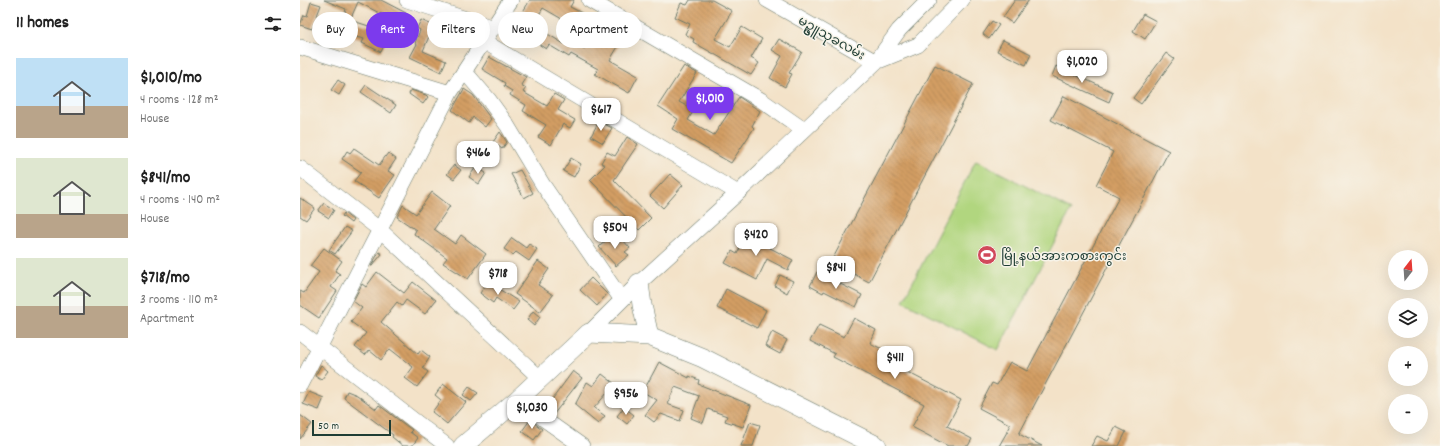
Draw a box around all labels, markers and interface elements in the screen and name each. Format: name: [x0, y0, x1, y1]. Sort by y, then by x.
street label: မဥ္ဇူသုခလမ်း: [794, 11, 868, 66]
text: 11 homes: [16, 12, 69, 36]
chip: Buy: [312, 12, 358, 48]
chip: Rent: [366, 12, 419, 48]
chip: Filters: [427, 12, 490, 48]
chip: New: [498, 12, 548, 48]
chip: Apartment: [556, 12, 642, 48]
icon: filters: [262, 13, 284, 35]
pin: $1,020: [1049, 50, 1115, 84]
text: $1,020: [1066, 53, 1098, 72]
text: $1,010/mo: [140, 67, 202, 91]
icon: home: [48, 74, 96, 122]
pin: $1,010: [677, 87, 743, 121]
text: $1,010: [696, 90, 724, 109]
text: 4 rooms · 128 m²: [140, 91, 218, 110]
pin: $617: [577, 98, 625, 132]
text: $617: [591, 101, 611, 120]
text: House: [140, 110, 169, 129]
pin: $466: [454, 141, 502, 175]
text: $466: [466, 144, 490, 163]
text: $841/mo: [140, 167, 190, 191]
icon: home: [48, 174, 96, 222]
text: 4 rooms · 140 m²: [140, 191, 220, 210]
text: House: [140, 210, 169, 229]
pin: $504: [591, 216, 639, 250]
text: $504: [602, 219, 628, 238]
pin: $420: [732, 223, 780, 257]
text: $420: [744, 226, 768, 245]
sports icon: မြို့နယ်အားကစားကွင်း: [976, 244, 998, 266]
place label: မြို့နယ်အားကစားကွင်း: [1001, 247, 1127, 267]
north arrow: [1388, 250, 1428, 290]
map controls: [1388, 250, 1428, 434]
pin: $841: [812, 256, 860, 290]
text: $841: [826, 259, 846, 278]
pin: $718: [474, 262, 522, 296]
text: $718: [488, 265, 508, 284]
text: $718/mo: [140, 267, 190, 291]
icon: home: [48, 274, 96, 322]
text: 3 rooms · 110 m²: [140, 291, 218, 310]
button: layers: [1388, 298, 1428, 338]
text: Apartment: [140, 310, 194, 329]
pin: $411: [871, 346, 919, 380]
button: +: [1388, 346, 1428, 386]
text: $411: [886, 349, 904, 368]
pin: $956: [602, 382, 650, 416]
text: $956: [614, 385, 638, 404]
button: −: [1388, 394, 1428, 434]
pin: $1,030: [499, 396, 565, 430]
text: $1,030: [516, 399, 548, 418]
scale bar: [312, 418, 391, 437]
text: 50 m: [318, 419, 339, 435]

